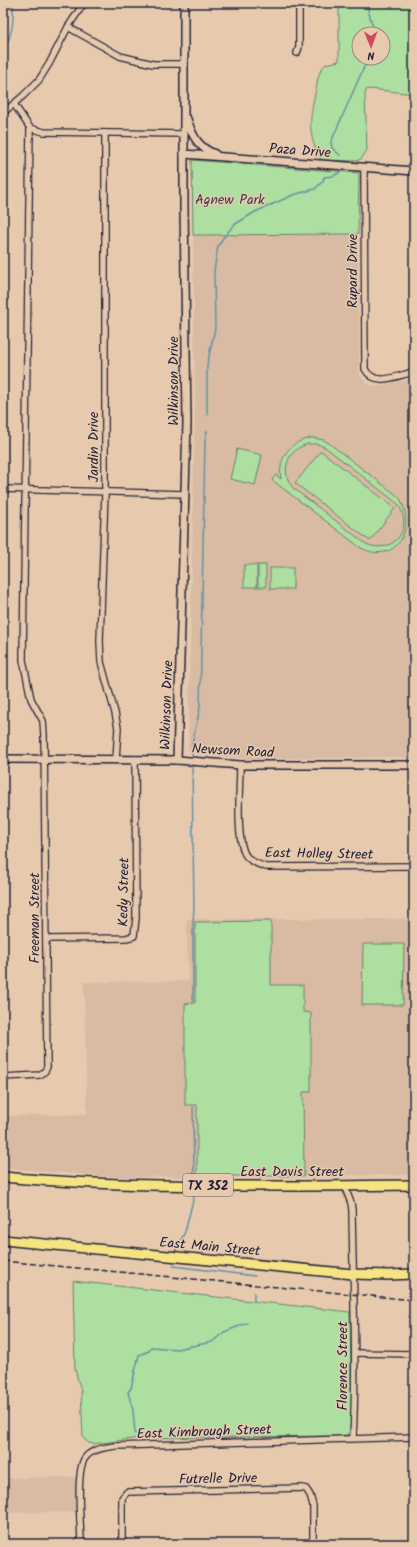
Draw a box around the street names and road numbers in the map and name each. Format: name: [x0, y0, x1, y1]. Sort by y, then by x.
street label: Paza Drive: [268, 138, 332, 164]
street label: Rupard Drive: [342, 233, 364, 308]
street label: Wilkinson Drive: [163, 335, 185, 426]
street label: Jardin Drive: [83, 411, 105, 482]
street label: Wilkinson Drive: [154, 659, 180, 750]
street label: Newsom Road: [191, 738, 276, 764]
street label: East Holley Street: [265, 842, 374, 866]
street label: Kedy Street: [112, 857, 136, 927]
street label: Freeman Street: [24, 872, 46, 963]
street label: East Davis Street: [240, 1161, 344, 1183]
road number: TX 352: [183, 1174, 233, 1196]
street label: East Main Street: [159, 1232, 262, 1262]
street label: Florence Street: [332, 1321, 354, 1411]
street label: East Kimbrough Street: [136, 1419, 272, 1445]
street label: Futrelle Drive: [179, 1467, 258, 1491]

